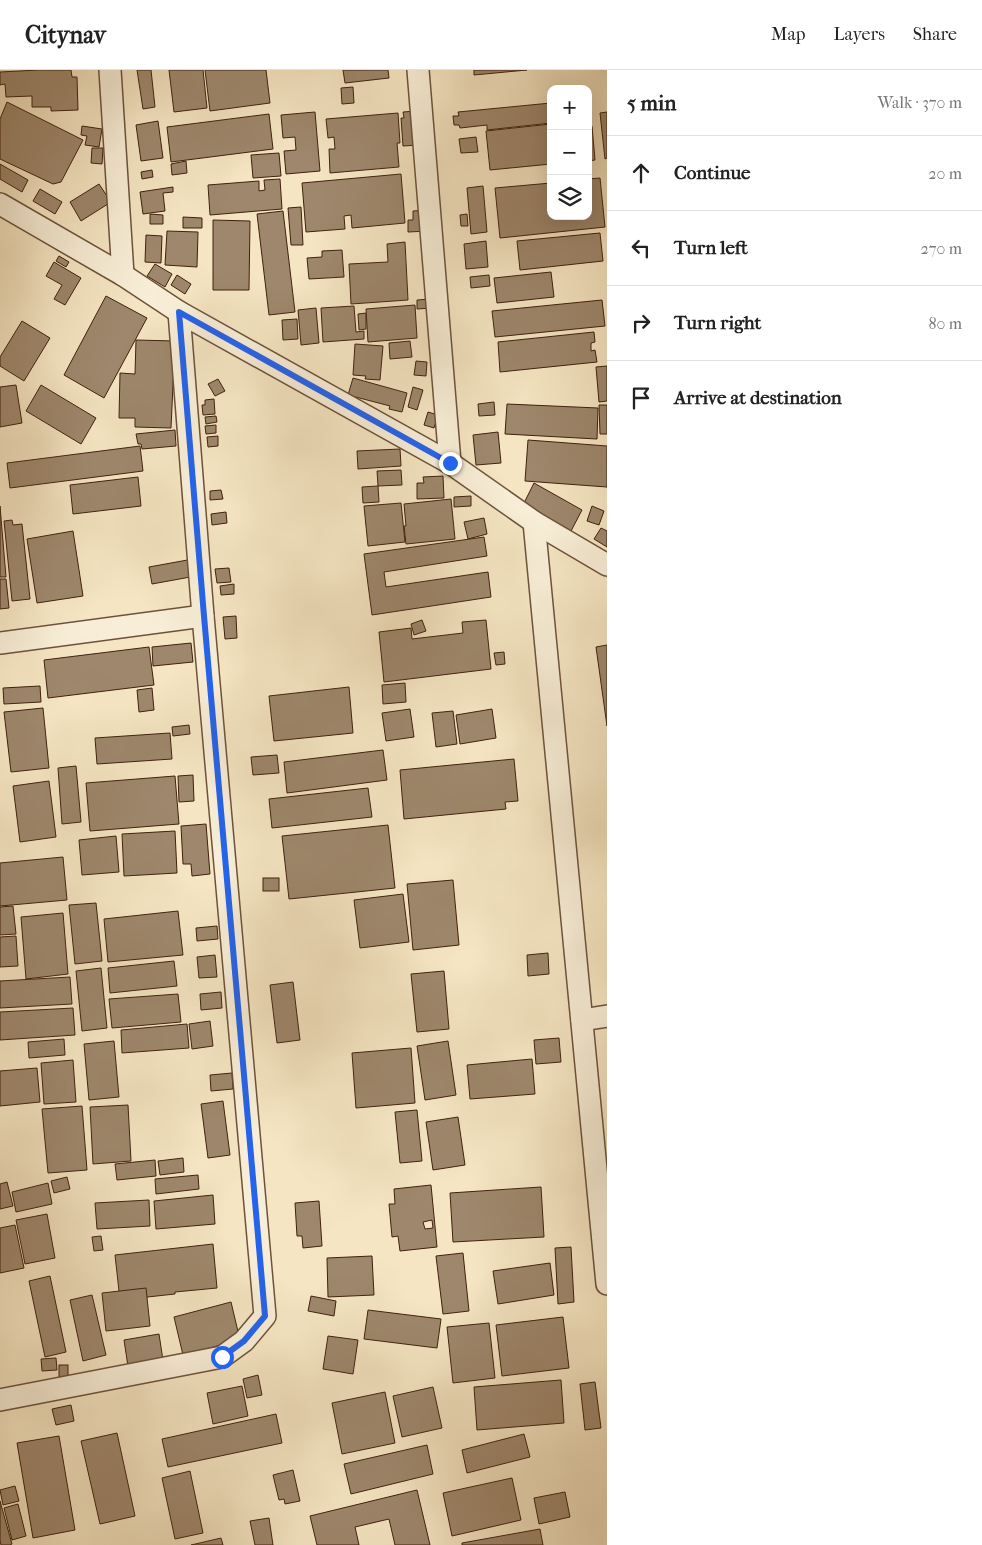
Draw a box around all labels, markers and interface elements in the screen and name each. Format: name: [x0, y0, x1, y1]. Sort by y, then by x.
text: Citynav: [25, 21, 106, 49]
text: Map: [771, 24, 805, 45]
text: Layers: [833, 24, 885, 45]
text: Share: [913, 24, 957, 45]
map controls: [547, 85, 592, 220]
button: +: [547, 85, 592, 130]
text: 5 min: [627, 91, 676, 115]
text: Walk · 370 m: [877, 93, 962, 112]
button: −: [547, 130, 592, 175]
icon: ahead: [627, 159, 655, 187]
text: Continue: [674, 162, 750, 184]
text: 20 m: [928, 164, 962, 183]
button: layers: [547, 175, 592, 220]
icon: left: [627, 234, 655, 262]
text: Turn left: [674, 237, 748, 259]
text: 270 m: [921, 239, 962, 258]
icon: right: [627, 309, 655, 337]
text: Turn right: [674, 312, 761, 334]
text: 80 m: [928, 314, 962, 333]
icon: arrive: [627, 384, 655, 412]
text: Arrive at destination: [674, 387, 842, 409]
route end: [439, 452, 462, 475]
route start: [211, 1346, 234, 1369]

